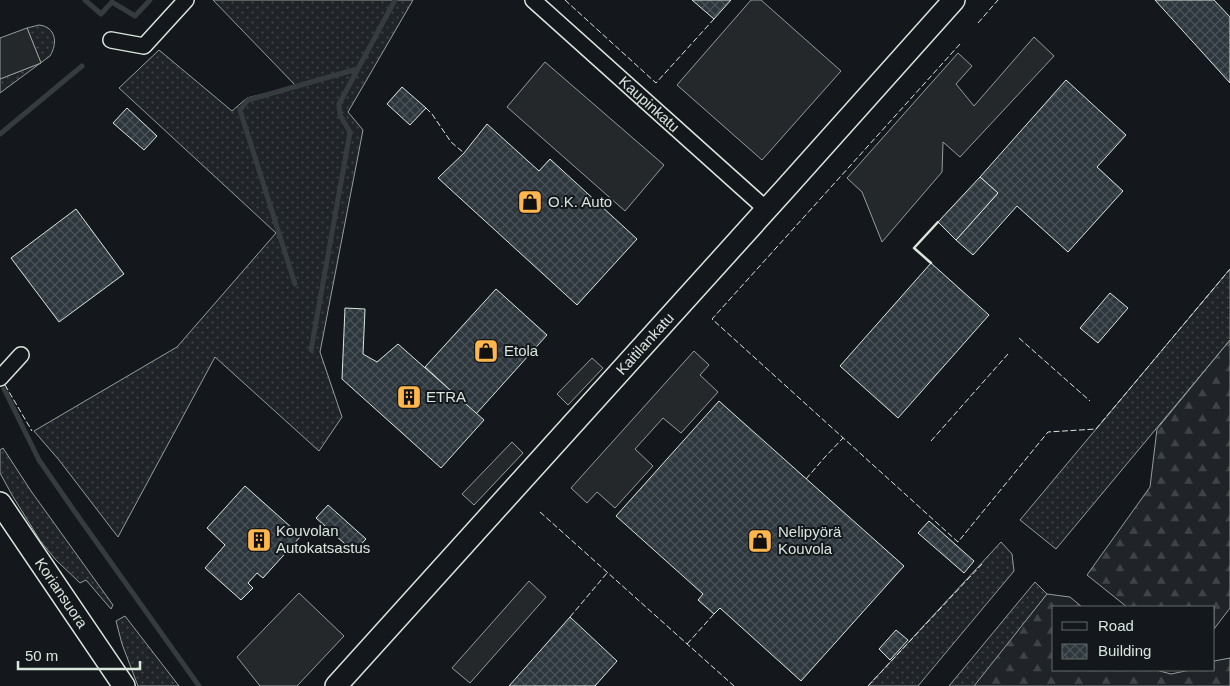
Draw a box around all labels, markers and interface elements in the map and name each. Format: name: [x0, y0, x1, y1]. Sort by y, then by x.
street label: Kaupinkatu: [616, 72, 683, 135]
shop icon: O.K. Auto: [517, 189, 543, 215]
place label: O.K. Auto: [548, 193, 612, 210]
street label: Kaitilankatu: [612, 309, 677, 378]
shop icon: Etola: [473, 338, 499, 364]
place label: Etola: [504, 342, 539, 359]
building icon: ETRA: [396, 384, 422, 410]
place label: ETRA: [426, 388, 466, 405]
place label: Kouvolan Autokatsastus: [276, 522, 370, 556]
place label: Nelipyörä Kouvola: [778, 523, 842, 557]
building icon: Kouvolan Autokatsastus: [246, 527, 272, 553]
shop icon: Nelipyörä Kouvola: [747, 528, 773, 554]
street label: Koriansuora: [32, 555, 92, 632]
legend: [1052, 606, 1215, 671]
text: Road: [1098, 617, 1134, 634]
scale bar: [18, 638, 140, 670]
text: Building: [1098, 642, 1151, 659]
text: 50 m: [25, 647, 58, 664]

